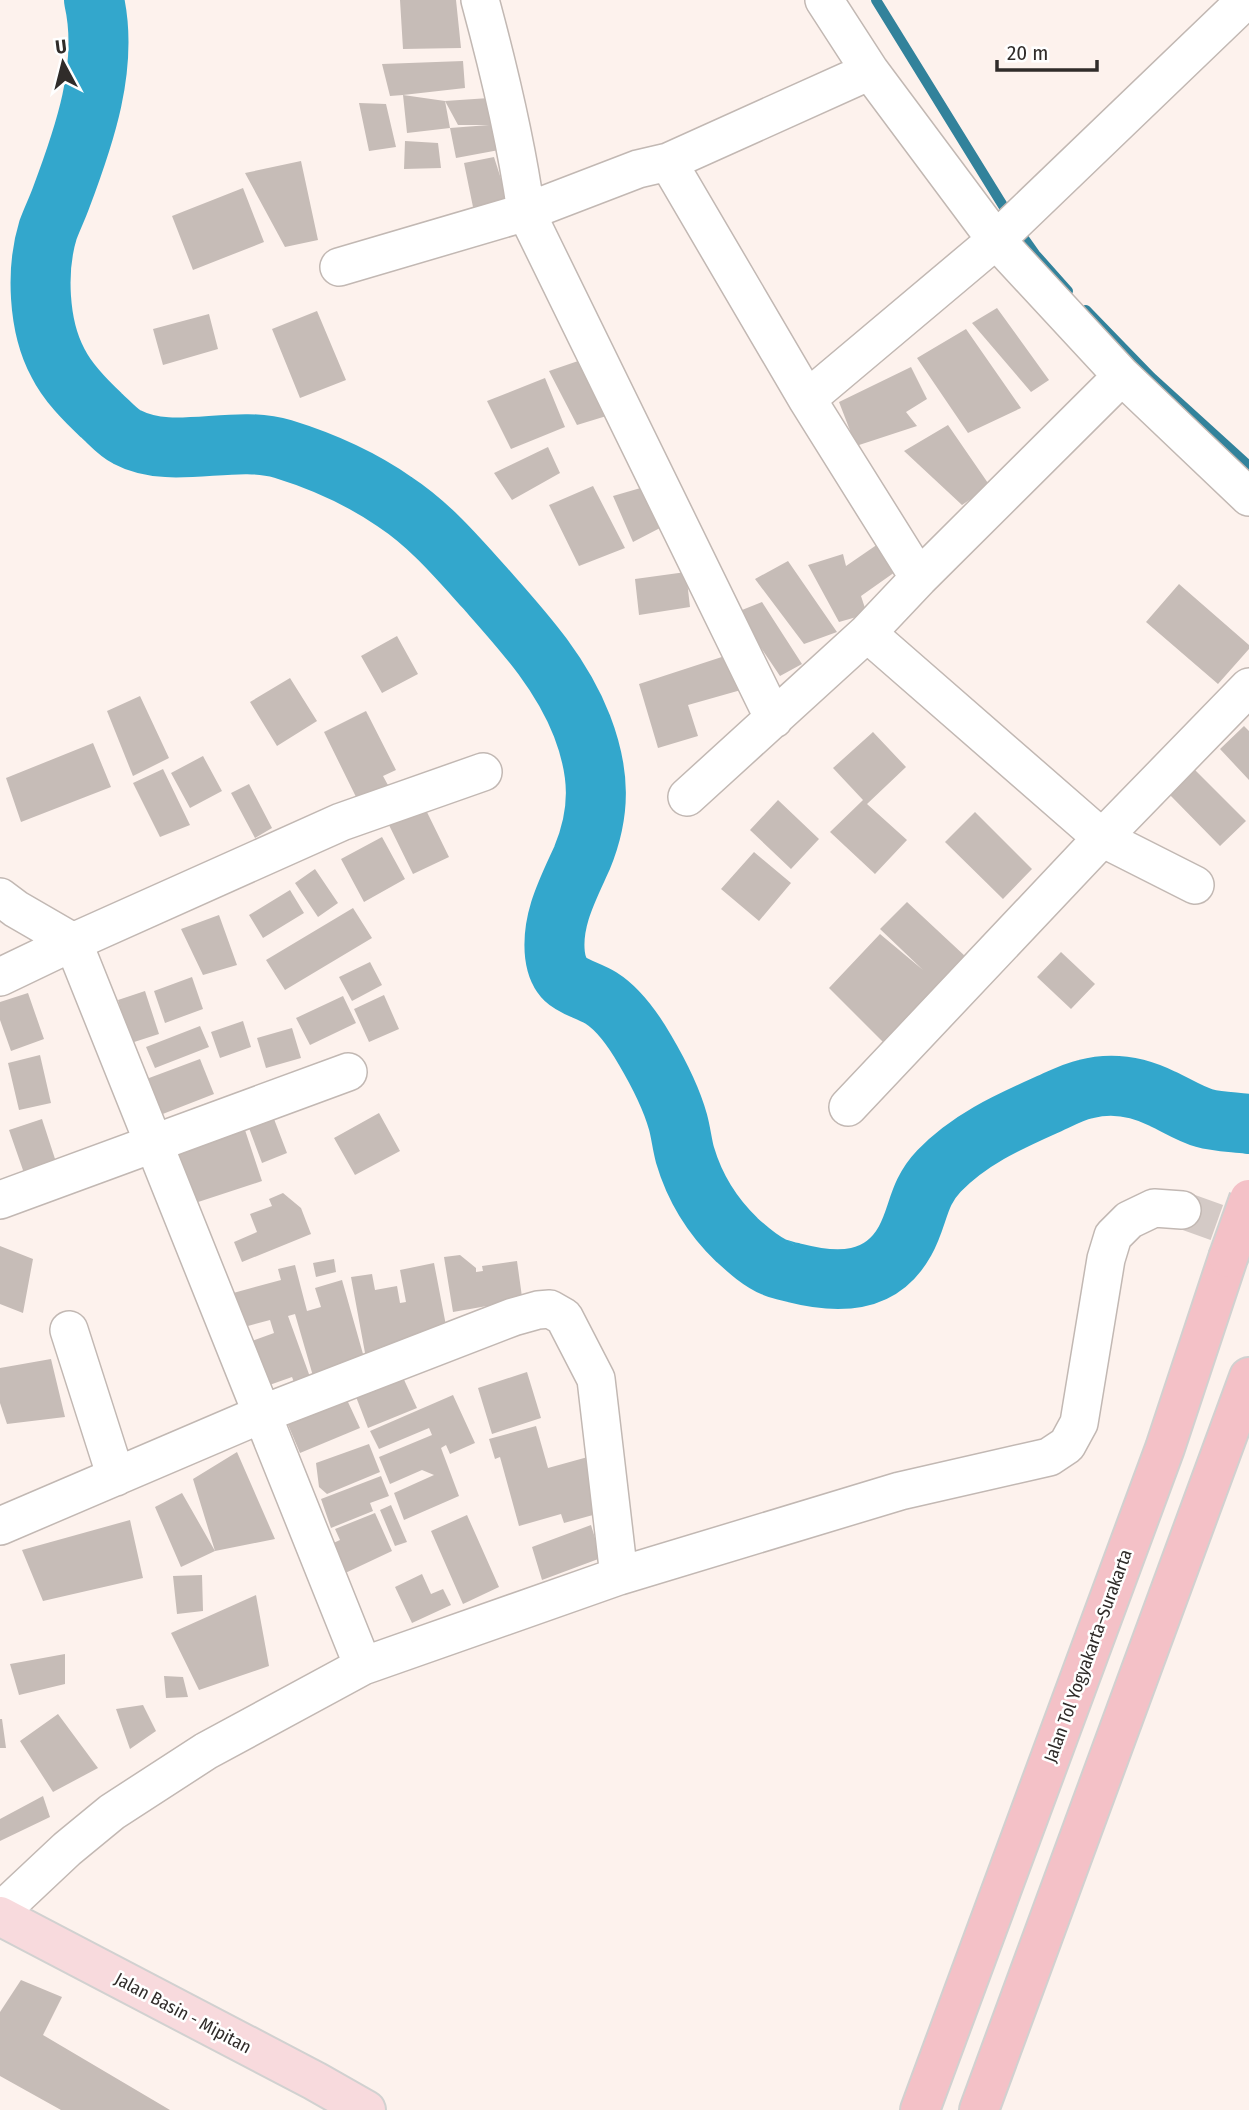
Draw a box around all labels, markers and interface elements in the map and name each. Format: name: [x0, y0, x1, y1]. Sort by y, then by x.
north arrow: [28, 28, 98, 98]
scale bar: [997, 28, 1097, 72]
text: U: [54, 35, 68, 59]
text: 20 m: [1007, 40, 1048, 66]
street label: Jalan Tol Yogyakarta–Surakarta: [1039, 1546, 1137, 1766]
street label: Jalan Basin - Mipitan: [111, 1968, 255, 2058]

